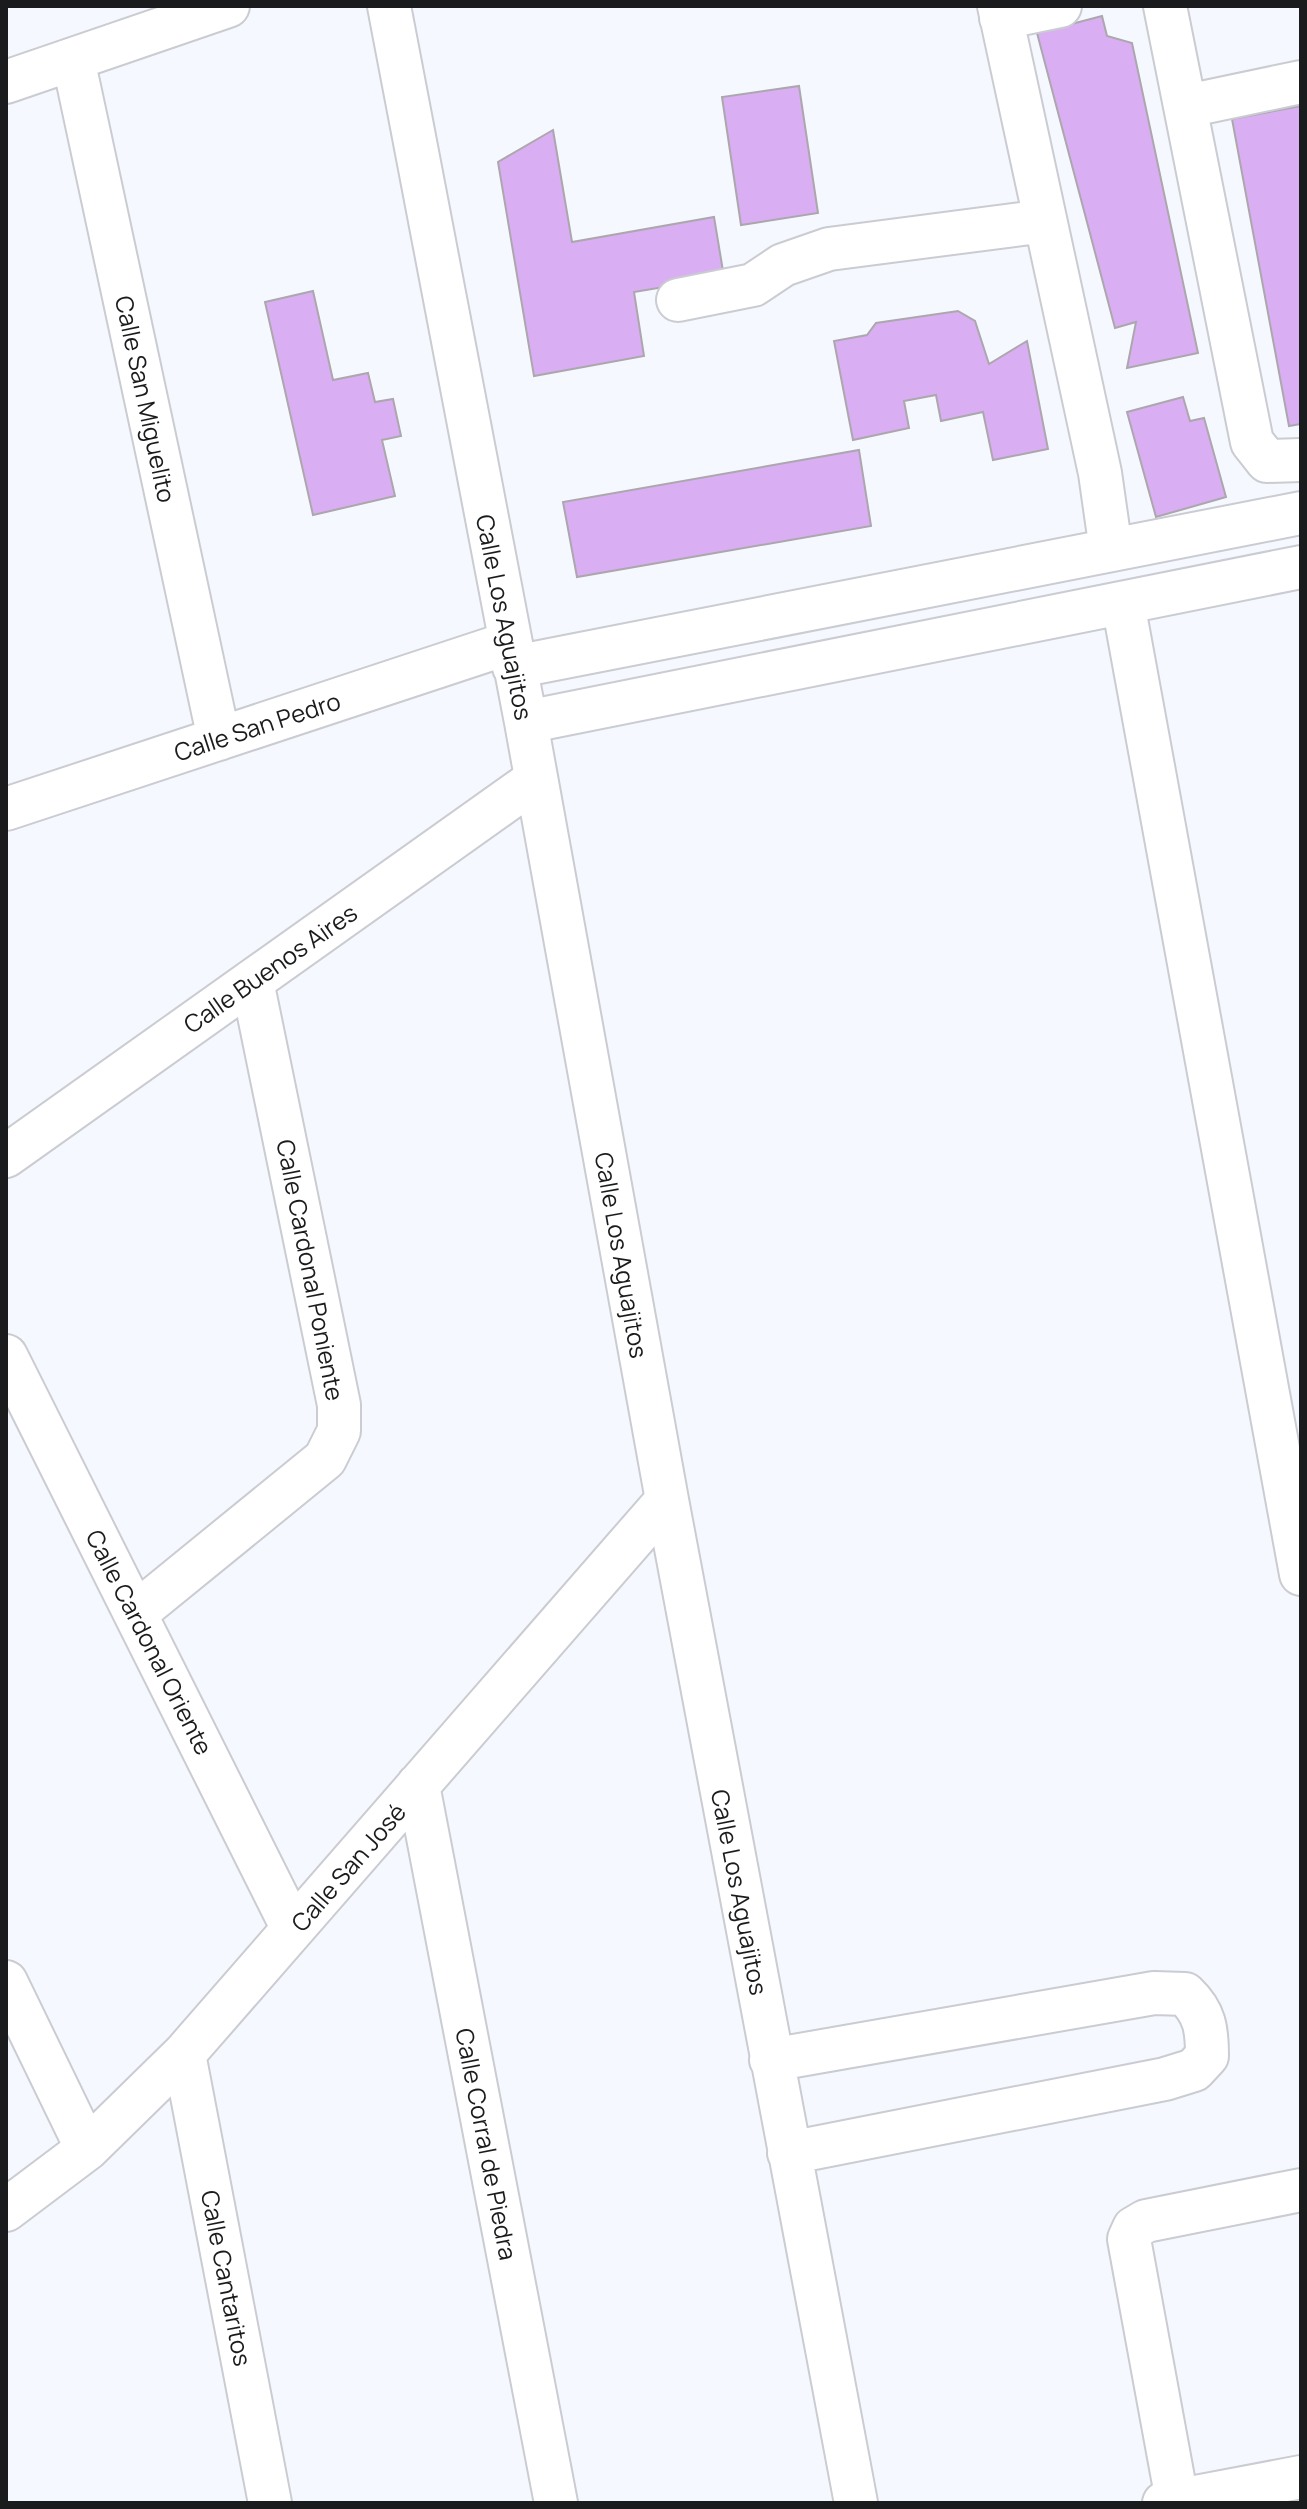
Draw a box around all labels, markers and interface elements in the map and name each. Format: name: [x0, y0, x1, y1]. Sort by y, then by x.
street label: Calle San Miguelito: [108, 293, 184, 505]
street label: Calle Los Aguajitos: [469, 511, 541, 723]
street label: Calle San Pedro: [170, 684, 344, 768]
street label: Calle Buenos Aires: [177, 896, 363, 1040]
street label: Calle Cardonal Poniente: [269, 1137, 353, 1403]
street label: Calle Los Aguajitos: [588, 1149, 656, 1361]
street label: Calle Cardonal Oriente: [79, 1524, 221, 1760]
street label: Calle Los Aguajitos: [704, 1786, 776, 1998]
street label: Calle San José: [283, 1796, 413, 1938]
street label: Calle Corral de Piedra: [448, 2025, 526, 2263]
street label: Calle Cantaritos: [194, 2187, 260, 2369]

